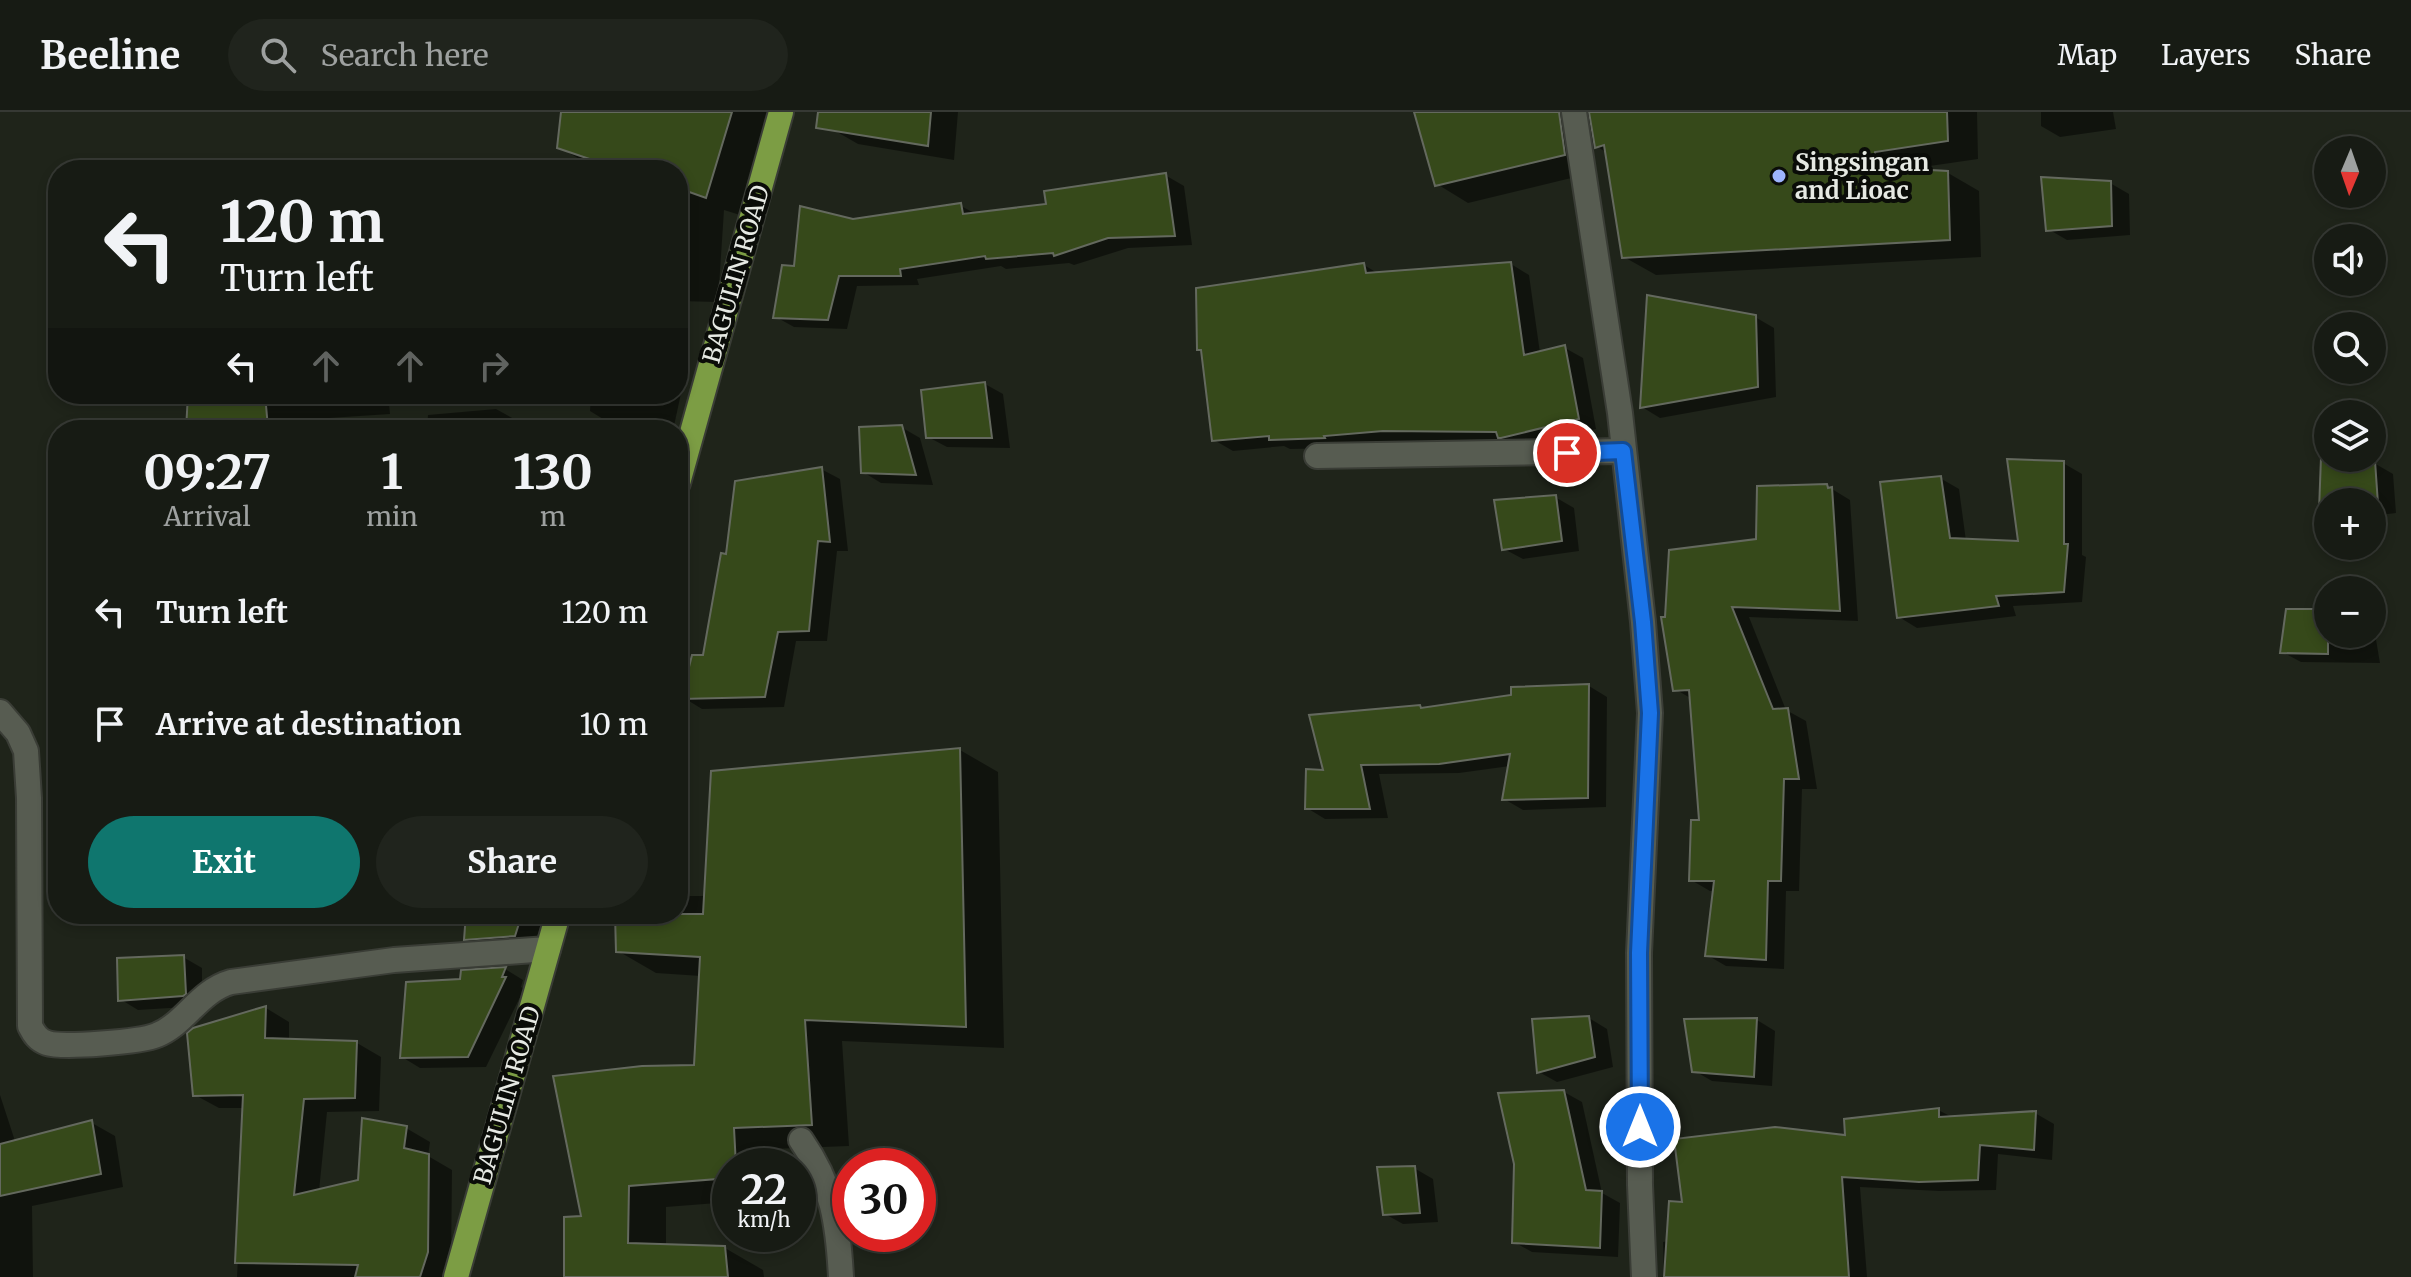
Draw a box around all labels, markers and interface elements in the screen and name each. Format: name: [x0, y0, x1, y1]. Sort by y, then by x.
search box: [228, 19, 788, 91]
text: Beeline: [40, 32, 180, 79]
icon: search: [256, 33, 300, 77]
text: Search here: [320, 36, 489, 74]
text: Map: [2057, 37, 2117, 73]
text: Layers: [2161, 37, 2250, 73]
text: Share: [2294, 37, 2371, 73]
north arrow: [2314, 136, 2386, 208]
map controls: [2314, 136, 2386, 648]
place label: Singsingan and Lioac: [1795, 147, 1929, 206]
marker: Singsingan and Lioac: [1770, 167, 1788, 185]
street label: BAGULIN ROAD: [696, 181, 776, 367]
text: 120 m: [220, 187, 384, 257]
icon: left: [88, 192, 192, 296]
button: sound: [2314, 224, 2386, 296]
text: Turn left: [220, 256, 374, 301]
button: search: [2314, 312, 2386, 384]
icon: left: [220, 344, 264, 388]
icon: ahead: [304, 344, 348, 388]
icon: ahead: [388, 344, 432, 388]
icon: right: [472, 344, 516, 388]
button: layers: [2314, 400, 2386, 472]
pin: [1533, 419, 1601, 487]
icon: arrive: [1545, 431, 1589, 475]
text: 09:27: [143, 442, 271, 502]
text: 1: [381, 442, 403, 502]
text: 130: [513, 442, 593, 502]
button: +: [2314, 488, 2386, 560]
text: Arrival: [164, 500, 251, 533]
text: min: [366, 500, 418, 533]
text: m: [540, 500, 566, 533]
button: −: [2314, 576, 2386, 648]
icon: left: [88, 590, 132, 634]
text: Turn left: [156, 593, 288, 631]
text: 120 m: [561, 593, 648, 631]
icon: arrive: [88, 702, 132, 746]
text: Arrive at destination: [156, 705, 462, 743]
text: 10 m: [580, 705, 648, 743]
button: Exit: [88, 816, 360, 908]
button: Share: [376, 816, 648, 908]
street label: BAGULIN ROAD: [467, 1002, 547, 1188]
position arrow: [1598, 1085, 1682, 1169]
speed limit sign: 30: [832, 1148, 936, 1252]
text: 22: [741, 1165, 787, 1215]
text: km/h: [738, 1207, 790, 1232]

